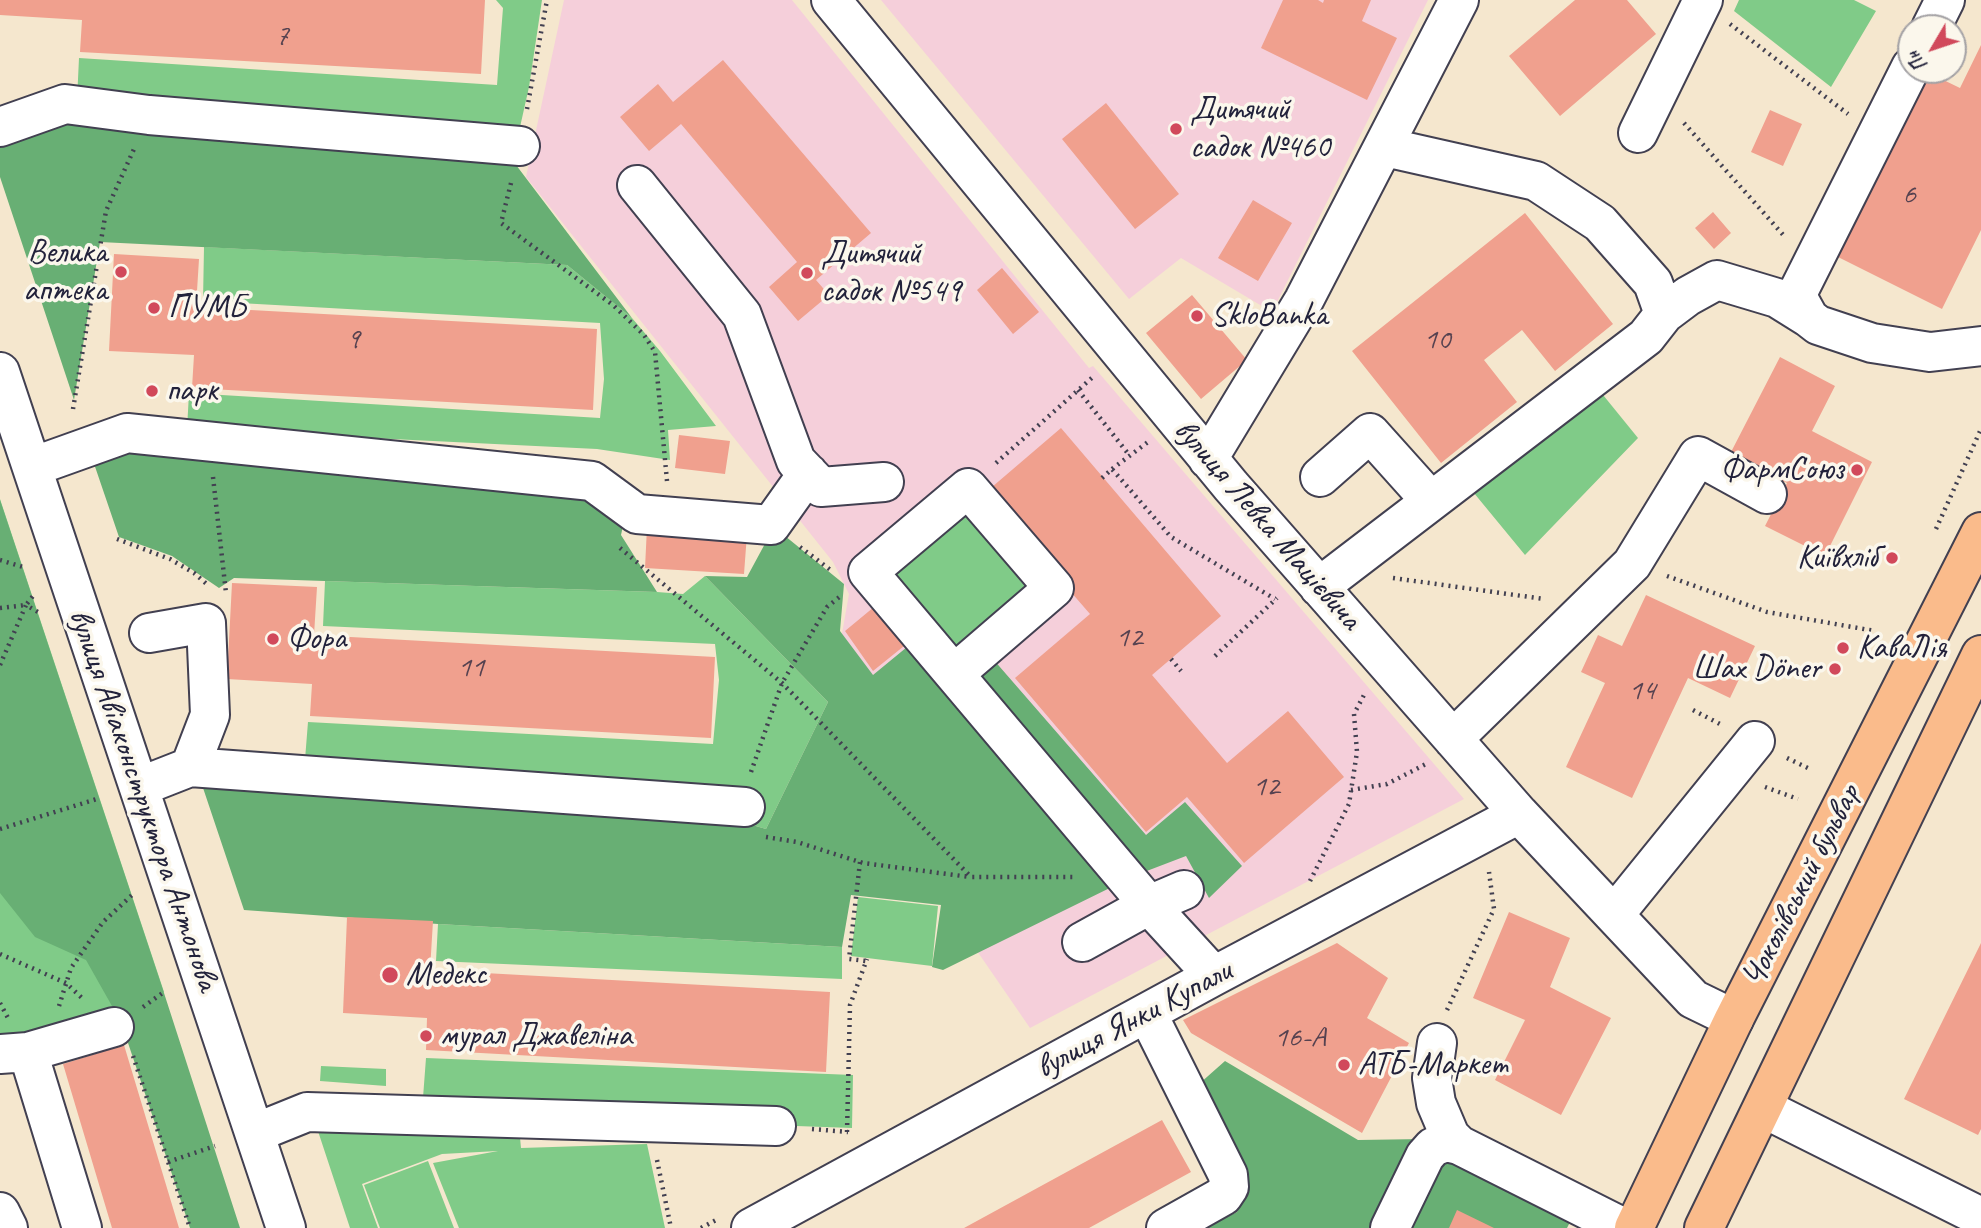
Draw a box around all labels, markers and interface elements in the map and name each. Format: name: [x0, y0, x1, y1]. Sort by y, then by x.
north arrow: [1897, 14, 1967, 84]
house number: 7: [275, 18, 289, 54]
text: Пн: [1902, 46, 1933, 76]
place label: Дитячий садок №460: [1190, 90, 1330, 168]
marker: Дитячий садок №460: [1168, 121, 1184, 137]
house number: 6: [1902, 177, 1916, 213]
place label: Велика аптека: [23, 233, 107, 311]
place label: Дитячий садок №549: [821, 234, 961, 312]
marker: Велика аптека: [113, 264, 129, 280]
marker: Дитячий садок №549: [799, 265, 815, 281]
place label: ПУМБ: [168, 288, 246, 328]
place label: SkloBanka: [1211, 296, 1327, 336]
marker: ПУМБ: [146, 300, 162, 316]
marker: SkloBanka: [1189, 308, 1205, 324]
house number: 9: [346, 322, 360, 358]
house number: 10: [1424, 322, 1450, 358]
place label: парк: [166, 371, 218, 411]
marker: парк: [144, 383, 160, 399]
street label: вулиця Левка Мацієвича: [1165, 411, 1369, 639]
place label: ФармСоюз: [1720, 450, 1843, 490]
marker: ФармСоюз: [1849, 462, 1865, 478]
place label: Київхліб: [1797, 538, 1878, 578]
marker: Київхліб: [1884, 550, 1900, 566]
street label: вулиця Авіаконструктора Антонова: [59, 604, 227, 996]
place label: Фора: [287, 619, 346, 659]
house number: 12: [1116, 620, 1142, 656]
place label: КаваЛія: [1857, 628, 1946, 668]
marker: Фора: [265, 631, 281, 647]
marker: КаваЛія: [1835, 640, 1851, 656]
place label: Шах Döner: [1692, 649, 1821, 689]
house number: 11: [458, 650, 484, 686]
marker: Шах Döner: [1827, 661, 1843, 677]
house number: 14: [1629, 673, 1655, 709]
house number: 12: [1253, 769, 1279, 805]
street label: Чоколівський бульвар: [1734, 779, 1870, 993]
street label: вулиця Янки Купали: [1029, 952, 1239, 1088]
place label: Медекс: [406, 955, 487, 995]
marker: Медекс: [380, 965, 400, 985]
place label: мурал Джавеліна: [440, 1016, 632, 1056]
house number: 16-А: [1274, 1020, 1326, 1056]
marker: мурал Джавеліна: [418, 1028, 434, 1044]
place label: АТБ-Маркет: [1358, 1045, 1508, 1085]
marker: АТБ-Маркет: [1336, 1057, 1352, 1073]

